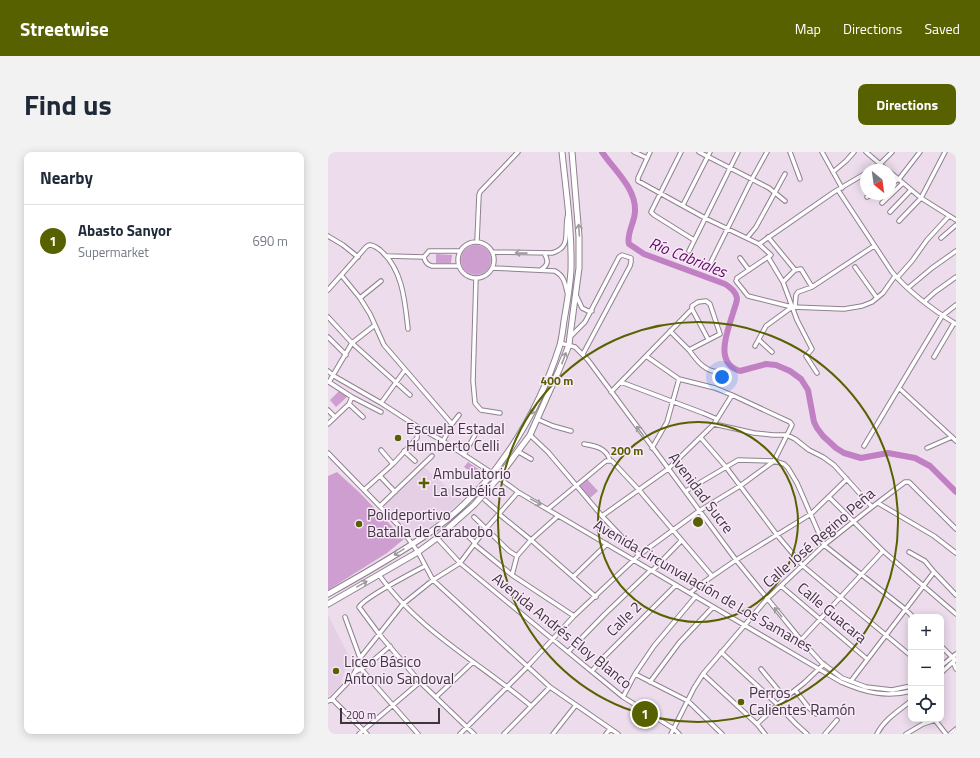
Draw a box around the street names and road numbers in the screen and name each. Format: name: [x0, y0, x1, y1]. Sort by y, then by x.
street label: Avenidad Sucre: [663, 447, 740, 538]
street label: Calle José Regino Peña: [757, 482, 880, 593]
street label: Avenida Circunvalación de Los Samanes: [589, 513, 817, 658]
street label: Avenida Andrés Eloy Blanco: [487, 567, 637, 694]
street label: Calle Guacara: [792, 576, 873, 649]
street label: Calle 2: [601, 596, 647, 642]

